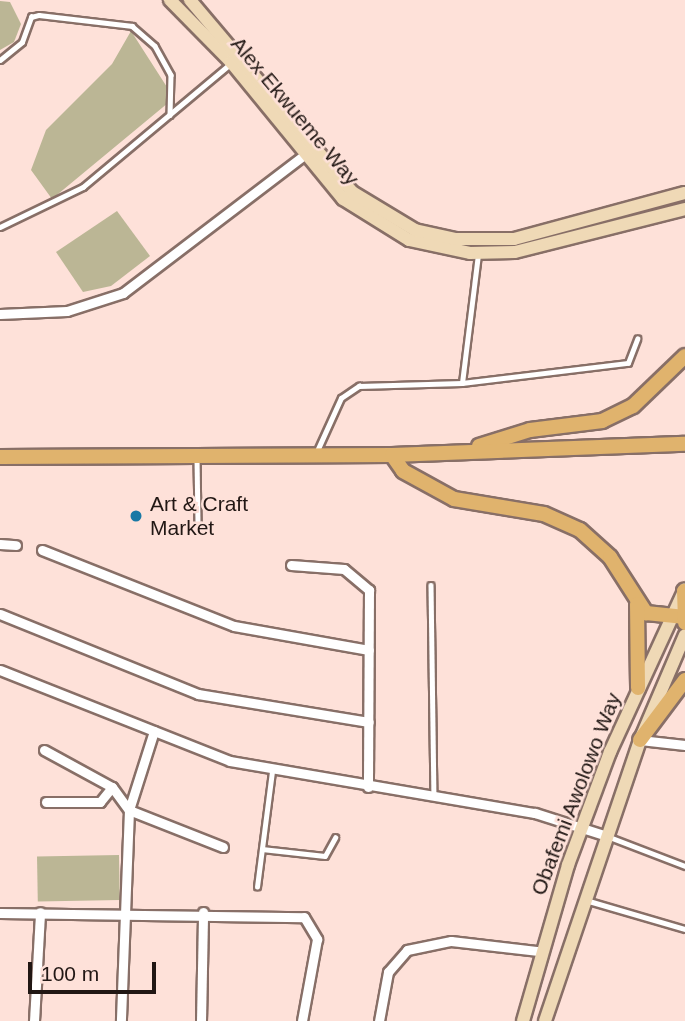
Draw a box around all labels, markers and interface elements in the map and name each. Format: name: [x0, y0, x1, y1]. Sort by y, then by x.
street label: Alex Ekwueme Way: [226, 32, 364, 190]
place label: Art & Craft Market: [150, 491, 248, 541]
marker: Art & Craft Market: [128, 508, 144, 524]
street label: Obafemi Awolowo Way: [526, 689, 626, 899]
scale bar: [32, 948, 159, 992]
text: 100 m: [41, 962, 99, 985]

